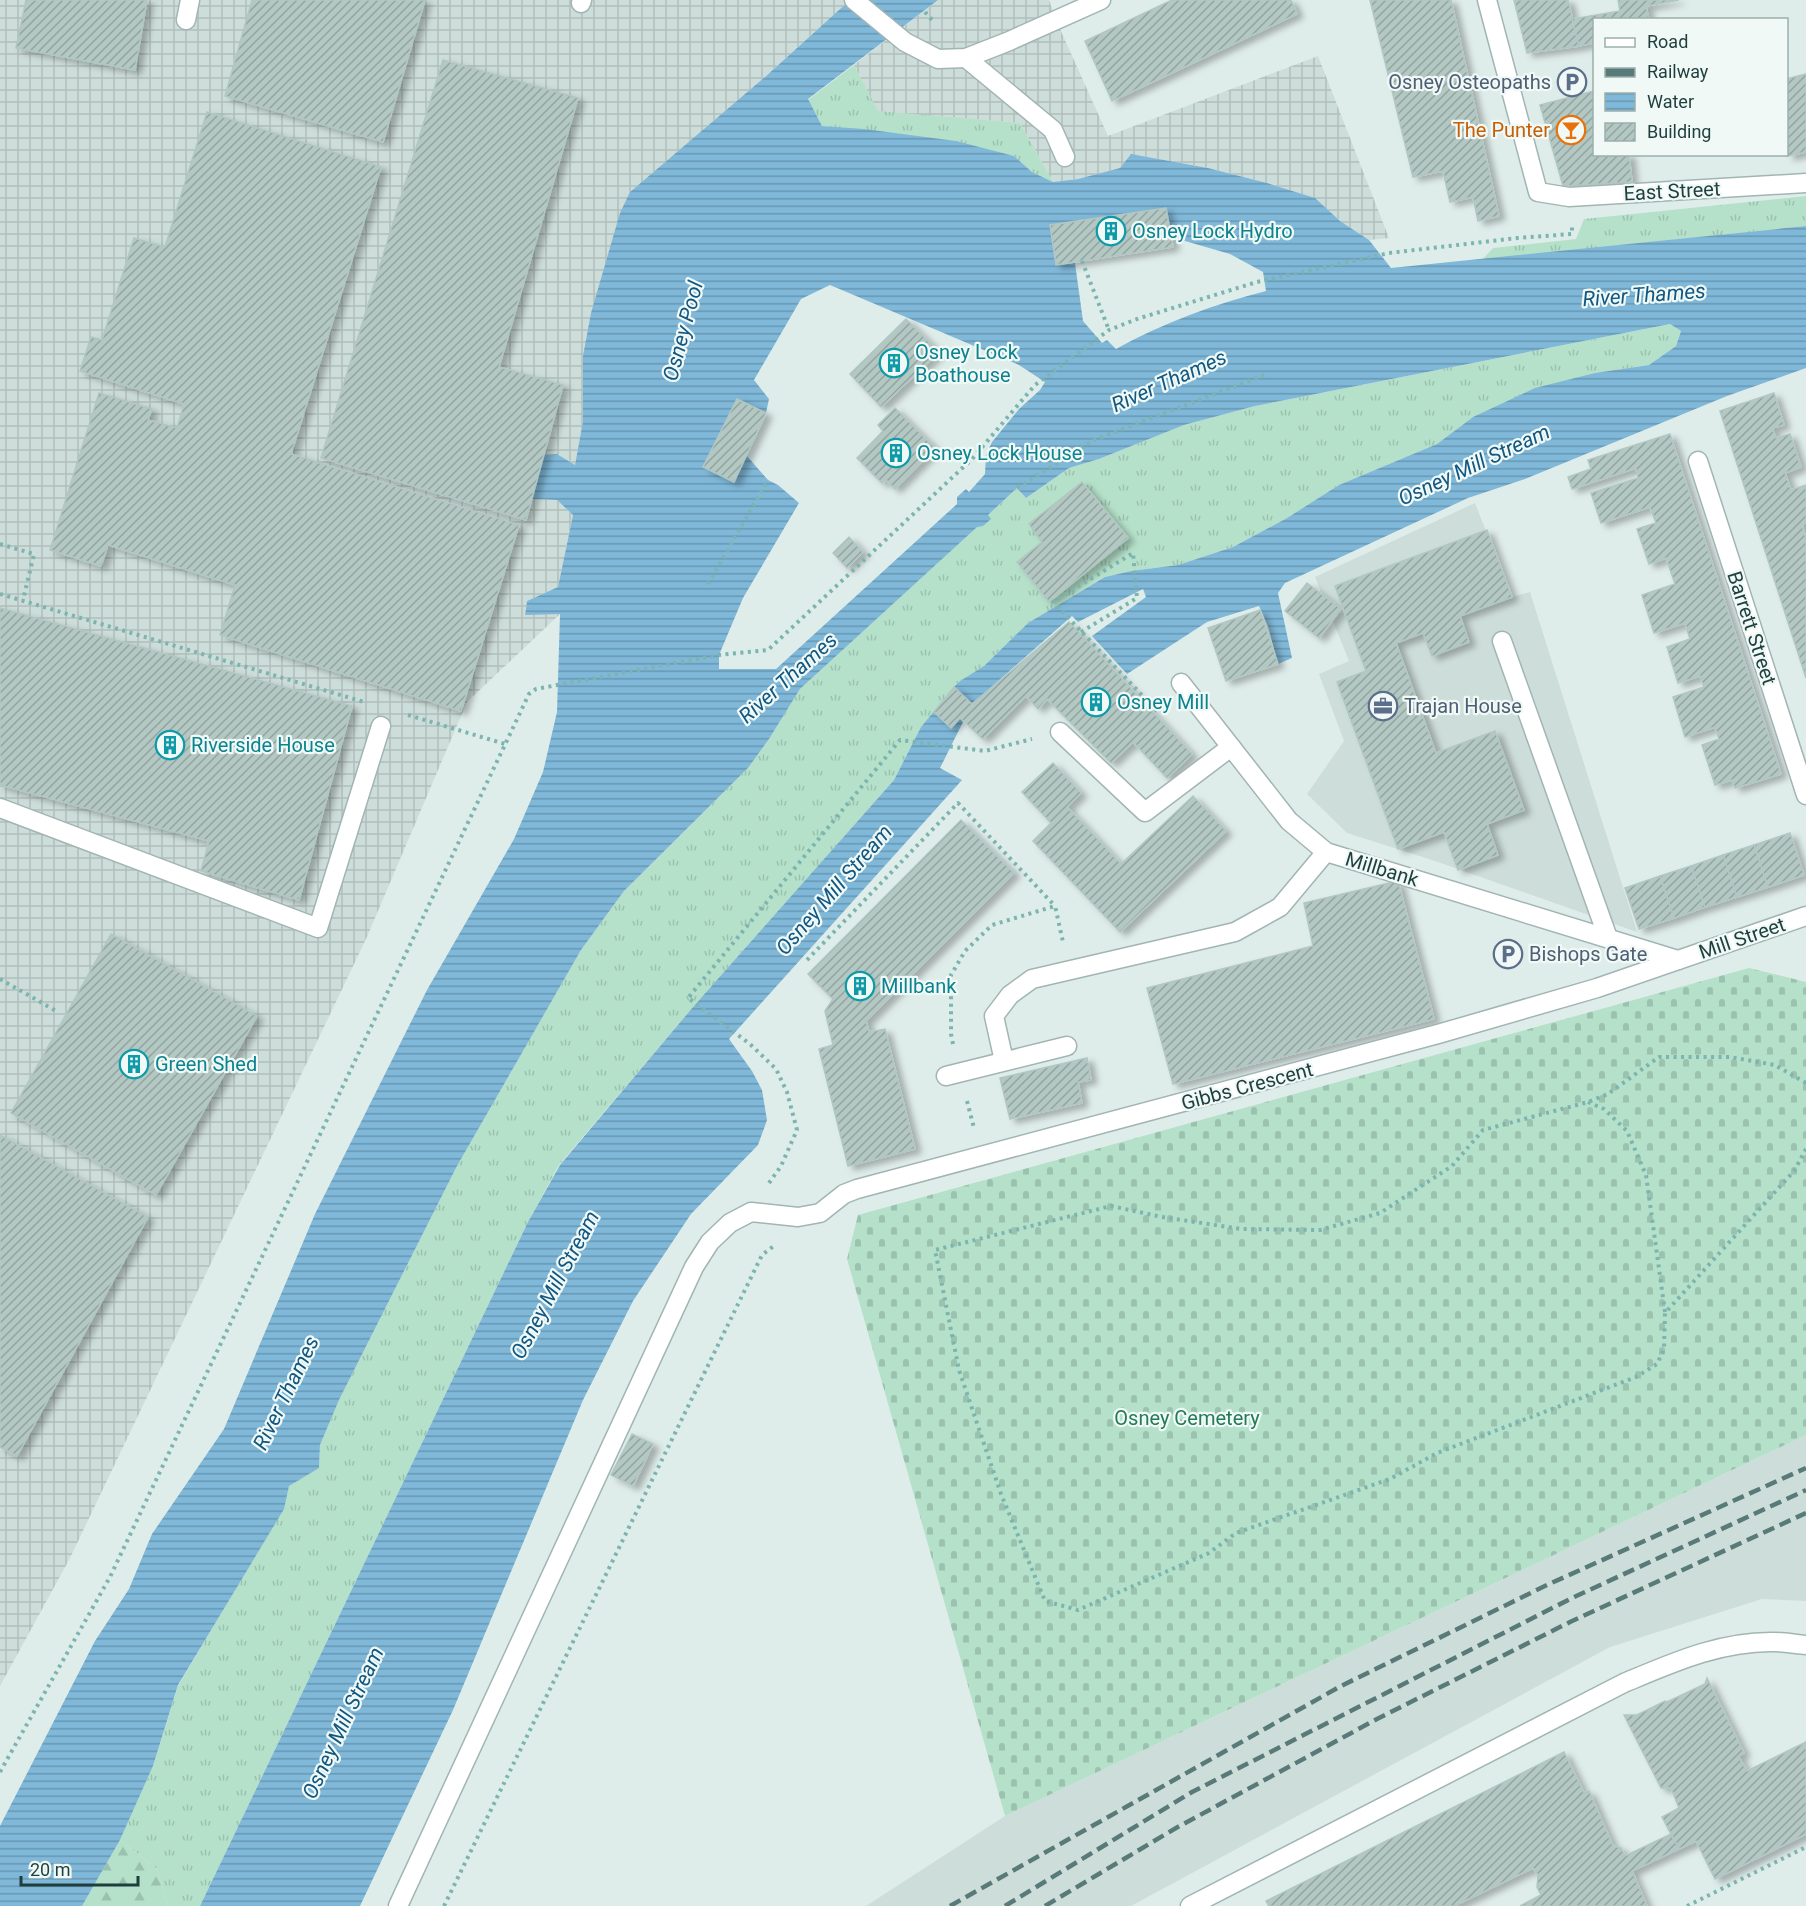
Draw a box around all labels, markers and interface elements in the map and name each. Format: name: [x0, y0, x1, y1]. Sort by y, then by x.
legend: [1593, 18, 1788, 156]
text: Road: [1647, 31, 1688, 52]
text: Railway: [1647, 61, 1709, 82]
parking icon: Osney Osteopaths: [1556, 66, 1588, 98]
place label: Osney Osteopaths: [1388, 70, 1551, 94]
text: Water: [1647, 91, 1694, 112]
bar icon: The Punter: [1555, 114, 1587, 146]
place label: The Punter: [1453, 118, 1550, 142]
text: Building: [1647, 121, 1711, 142]
street label: East Street: [1623, 176, 1721, 206]
building icon: Osney Lock Hydro: [1095, 215, 1127, 247]
place label: Osney Lock Hydro: [1132, 219, 1293, 243]
water label: Osney Pool: [658, 278, 708, 383]
water label: River Thames: [1582, 279, 1706, 311]
place label: Osney Lock Boathouse: [915, 340, 1019, 387]
water label: River Thames: [1108, 345, 1230, 417]
building icon: Osney Lock Boathouse: [878, 347, 910, 379]
water label: Osney Mill Stream: [1394, 419, 1554, 511]
building icon: Osney Lock House: [880, 437, 912, 469]
place label: Osney Lock House: [917, 441, 1082, 465]
street label: Barrett Street: [1722, 568, 1782, 688]
water label: River Thames: [734, 628, 842, 728]
building icon: Osney Mill: [1080, 686, 1112, 718]
place label: Osney Mill: [1117, 690, 1209, 714]
office icon: Trajan House: [1367, 690, 1399, 722]
place label: Trajan House: [1404, 694, 1522, 718]
building icon: Riverside House: [154, 729, 186, 761]
place label: Riverside House: [191, 733, 335, 757]
water label: Osney Mill Stream: [771, 820, 897, 960]
street label: Millbank: [1342, 847, 1422, 892]
street label: Mill Street: [1696, 912, 1788, 964]
parking icon: Bishops Gate: [1492, 938, 1524, 970]
place label: Bishops Gate: [1529, 942, 1647, 966]
building icon: Millbank: [844, 970, 876, 1002]
place label: Millbank: [881, 974, 957, 998]
building icon: Green Shed: [118, 1048, 150, 1080]
place label: Green Shed: [155, 1052, 257, 1076]
street label: Gibbs Crescent: [1178, 1057, 1316, 1115]
water label: Osney Mill Stream: [506, 1207, 604, 1363]
water label: River Thames: [248, 1332, 324, 1454]
park label: Osney Cemetery: [1114, 1406, 1260, 1430]
water label: Osney Mill Stream: [297, 1643, 389, 1803]
scale bar: [21, 1849, 138, 1887]
text: 20 m: [30, 1859, 70, 1880]

